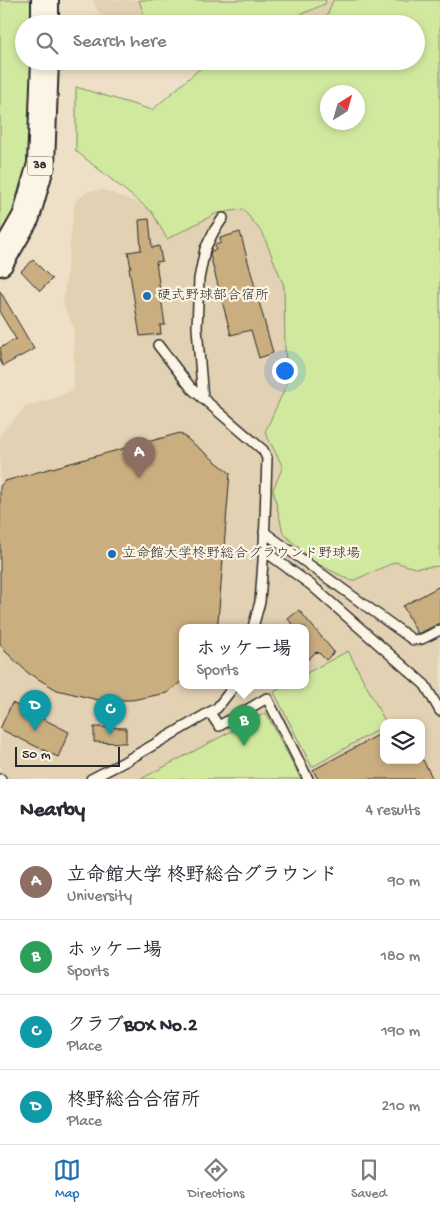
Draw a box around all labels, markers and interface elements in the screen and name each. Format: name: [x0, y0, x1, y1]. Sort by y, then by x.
search box: [15, 15, 425, 70]
icon: search: [33, 29, 61, 57]
text: Search here: [73, 31, 167, 54]
north arrow: [320, 85, 365, 130]
road number: 38: [28, 157, 52, 176]
place label: 硬式野球部合宿所: [157, 288, 269, 305]
marker: 硬式野球部合宿所: [141, 290, 153, 302]
your location: [272, 358, 298, 384]
pin: A: [123, 437, 155, 478]
place label: 立命館大学柊野総合グラウンド野球場: [122, 546, 360, 563]
marker: 立命館大学柊野総合グラウンド野球場: [106, 548, 118, 560]
popup: [179, 624, 309, 689]
text: ホッケー場: [196, 639, 292, 662]
text: Sports: [196, 662, 238, 681]
pin: D: [19, 690, 51, 731]
pin: C: [94, 694, 126, 735]
pin: B: [228, 705, 260, 746]
map controls: [380, 719, 425, 764]
button: layers: [380, 719, 425, 764]
scale bar: [15, 744, 120, 767]
text: 50 m: [22, 747, 51, 764]
text: Nearby: [20, 799, 85, 824]
text: 4 results: [365, 802, 420, 821]
text: 立命館大学 柊野総合グラウンド: [67, 865, 338, 888]
text: A: [31, 873, 41, 892]
text: 90 m: [388, 873, 420, 892]
text: University: [67, 888, 132, 907]
text: ホッケー場: [67, 940, 162, 963]
text: B: [32, 948, 40, 967]
text: 180 m: [381, 948, 420, 967]
text: Sports: [67, 963, 109, 982]
text: クラブBOX No.2: [67, 1015, 197, 1038]
text: C: [32, 1023, 40, 1042]
text: 190 m: [381, 1023, 420, 1042]
text: Place: [67, 1038, 102, 1057]
text: 柊野総合合宿所: [67, 1090, 200, 1113]
text: D: [31, 1098, 41, 1117]
text: 210 m: [381, 1098, 420, 1117]
text: Place: [67, 1113, 102, 1132]
tab: Map: [53, 1156, 81, 1203]
tab: Directions: [188, 1156, 245, 1203]
tab: Saved: [351, 1156, 387, 1203]

